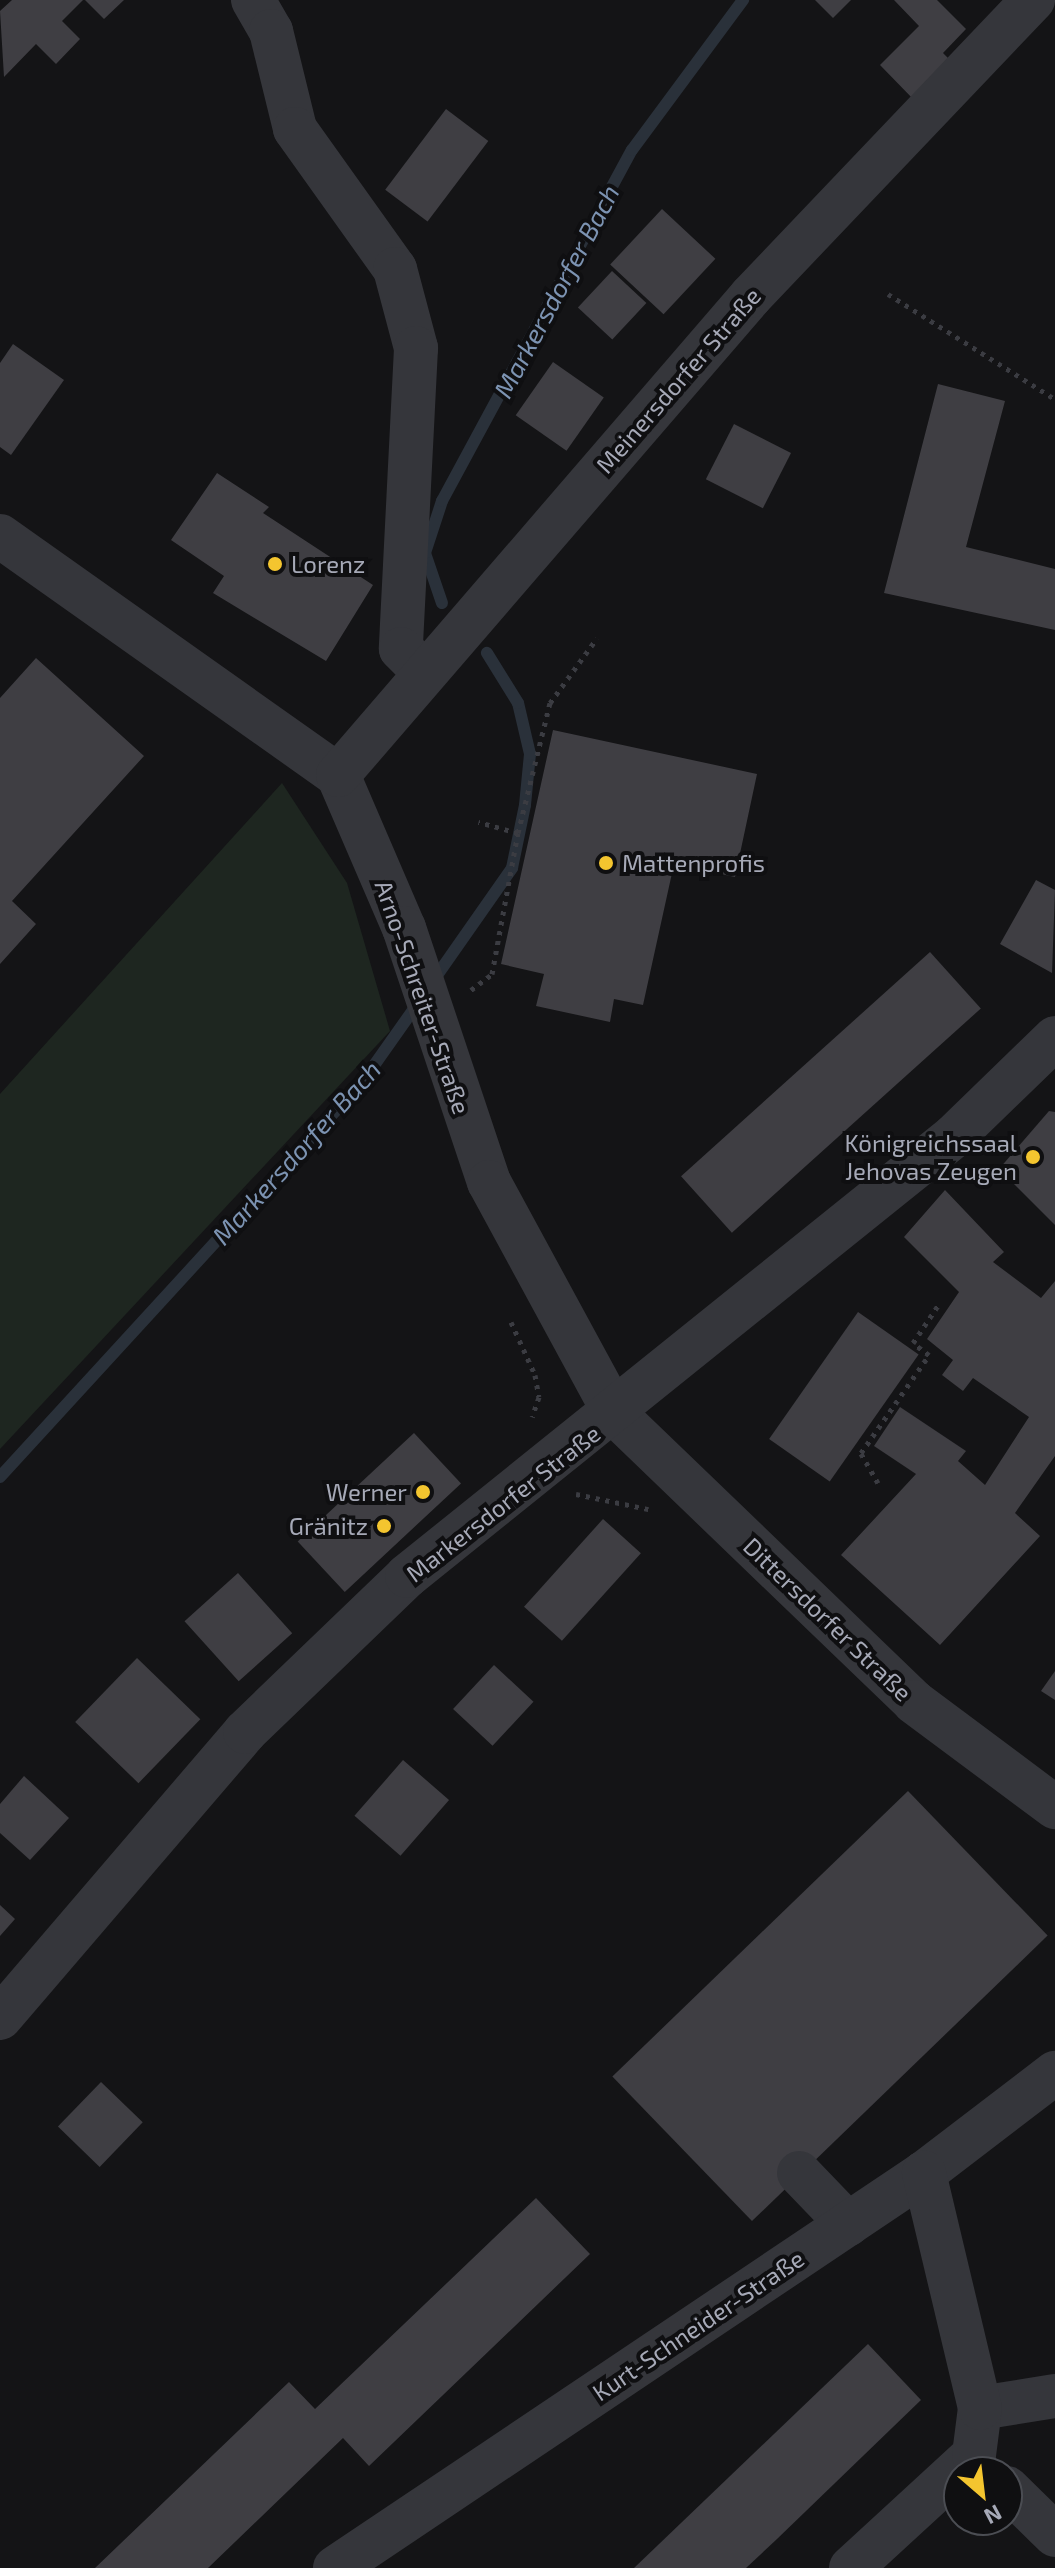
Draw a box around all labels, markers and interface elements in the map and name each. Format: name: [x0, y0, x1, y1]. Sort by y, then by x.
water label: Markersdorfer Bach: [487, 179, 625, 403]
street label: Meinersdorfer Straße: [589, 281, 767, 479]
place label: Lorenz: [291, 550, 365, 578]
marker: Lorenz: [266, 555, 284, 573]
place label: Mattenprofis: [622, 849, 765, 877]
marker: Mattenprofis: [597, 854, 615, 872]
street label: Arno-Schreiter-Straße: [369, 876, 477, 1118]
water label: Markersdorfer Bach: [205, 1053, 387, 1251]
place label: Königreichssaal Jehovas Zeugen: [845, 1129, 1017, 1185]
marker: Königreichssaal Jehovas Zeugen: [1024, 1148, 1042, 1166]
street label: Markersdorfer Straße: [400, 1418, 606, 1588]
place label: Werner: [326, 1478, 407, 1506]
marker: Werner: [414, 1483, 432, 1501]
place label: Gränitz: [289, 1512, 368, 1540]
marker: Gränitz: [375, 1517, 393, 1535]
street label: Dittersdorfer Straße: [738, 1531, 918, 1707]
street label: Kurt-Schneider-Straße: [587, 2243, 809, 2407]
north arrow: [943, 2456, 1023, 2536]
text: N: [980, 2500, 1006, 2531]

